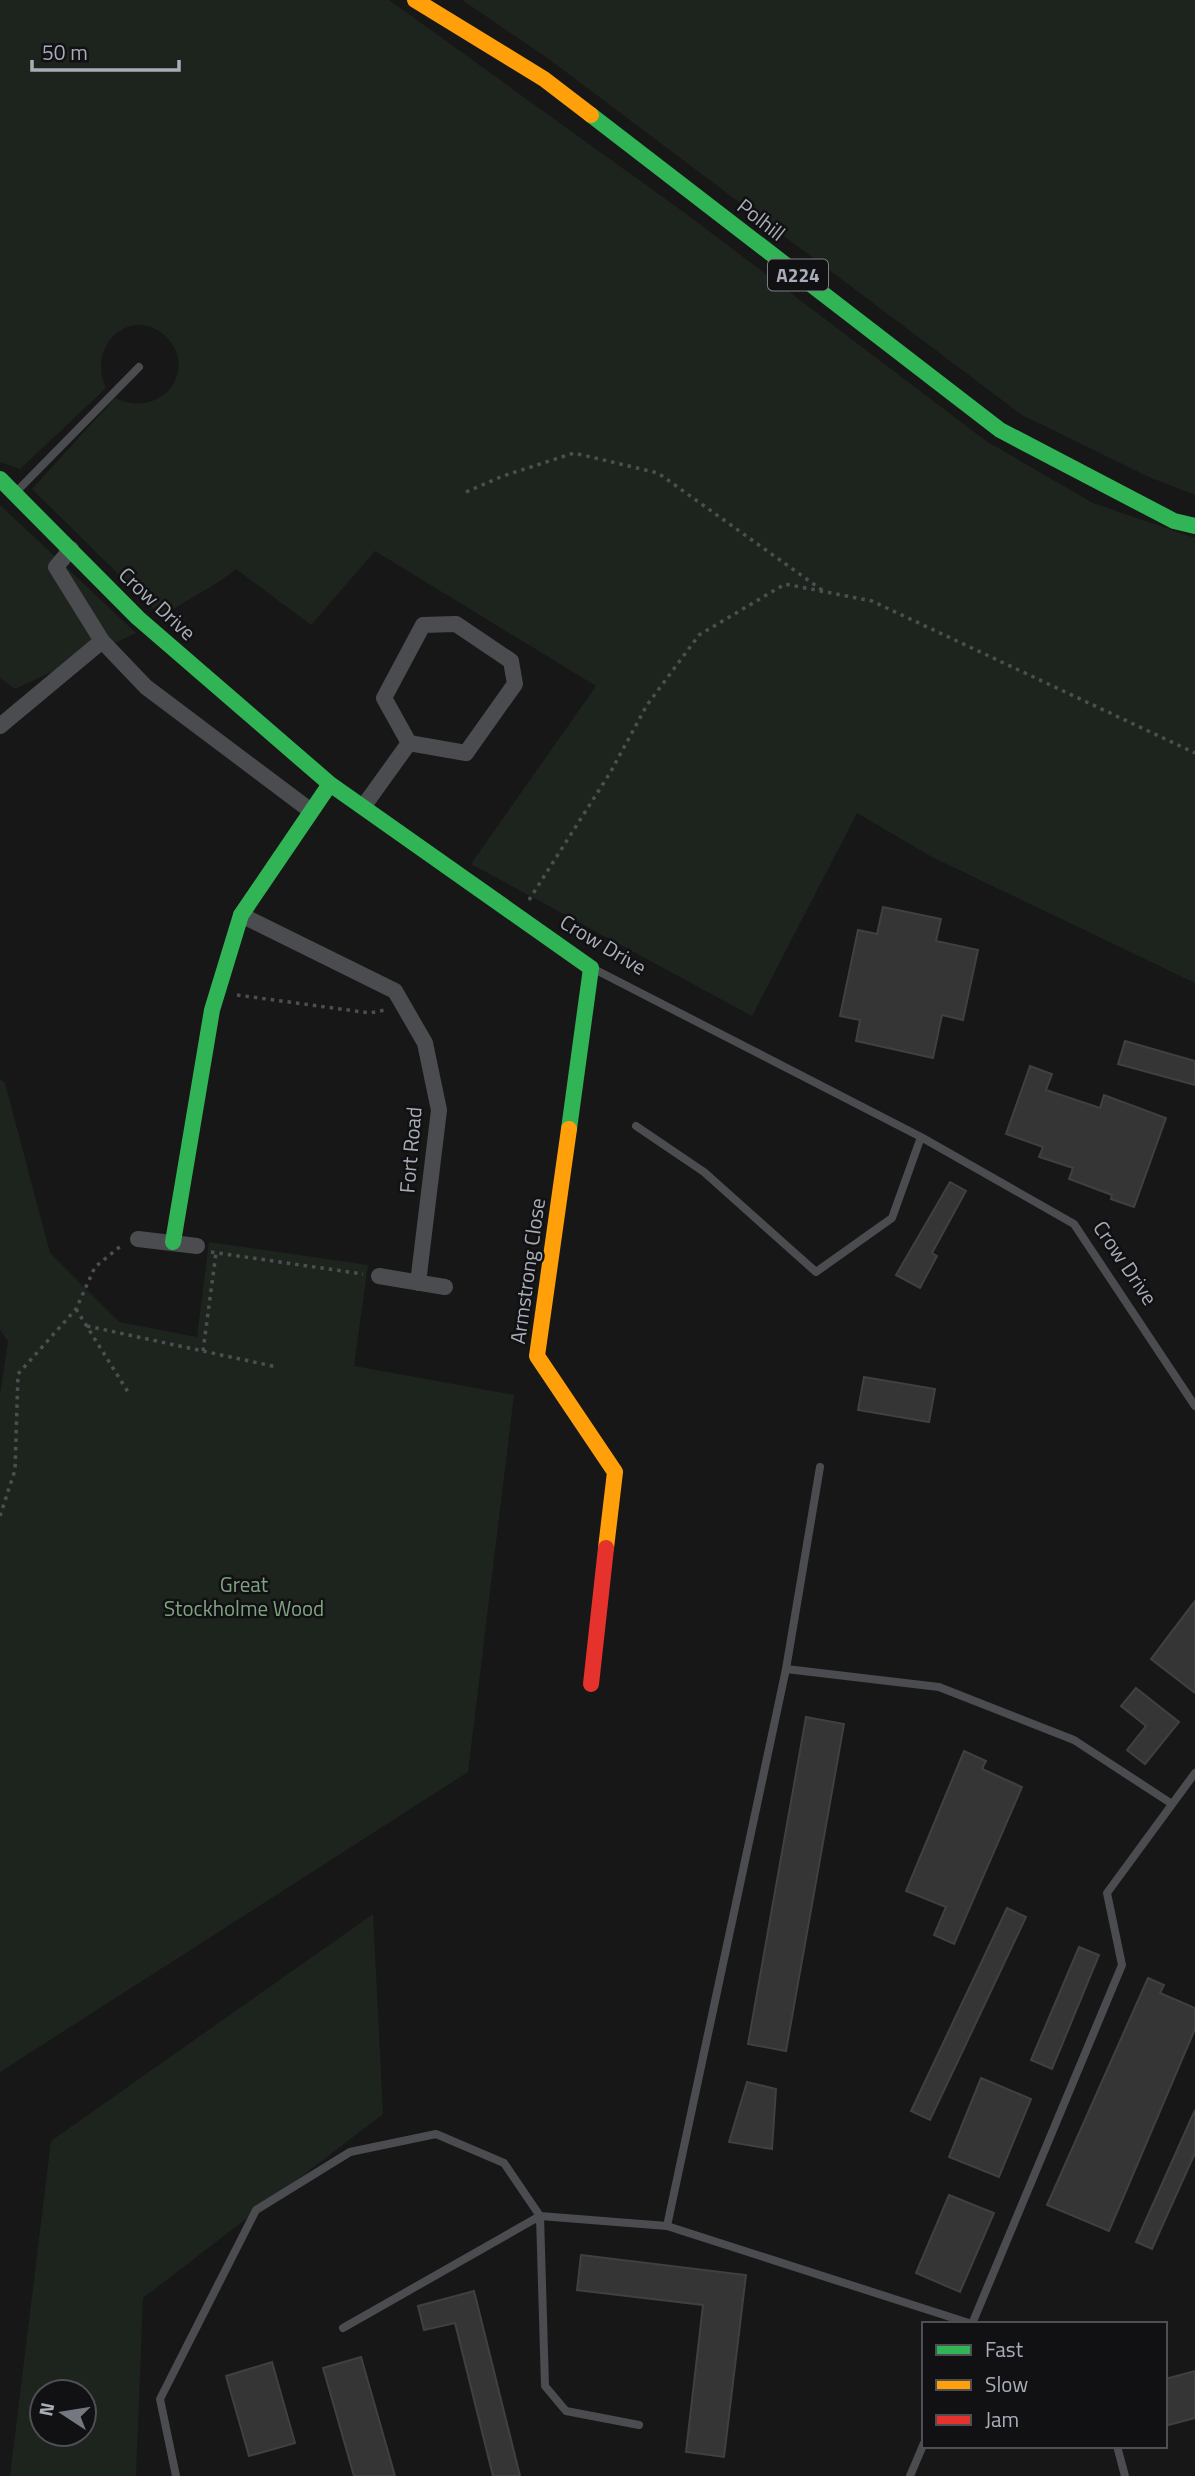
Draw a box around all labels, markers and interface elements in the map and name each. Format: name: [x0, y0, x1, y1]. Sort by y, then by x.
scale bar: [32, 28, 178, 72]
text: 50 m: [42, 36, 88, 68]
street label: Polhill: [731, 190, 793, 248]
road number: A224: [768, 260, 828, 290]
street label: Crow Drive: [112, 559, 204, 648]
street label: Crow Drive: [554, 906, 653, 983]
street label: Fort Road: [390, 1105, 430, 1194]
street label: Armstrong Close: [501, 1196, 553, 1346]
street label: Crow Drive: [1086, 1214, 1166, 1311]
park label: Great Stockholme Wood: [164, 1568, 324, 1624]
legend: [922, 2322, 1167, 2448]
text: Fast: [985, 2333, 1024, 2365]
text: Slow: [985, 2368, 1028, 2400]
north arrow: [28, 2378, 98, 2448]
text: N: [30, 2400, 61, 2419]
text: Jam: [985, 2403, 1019, 2435]

